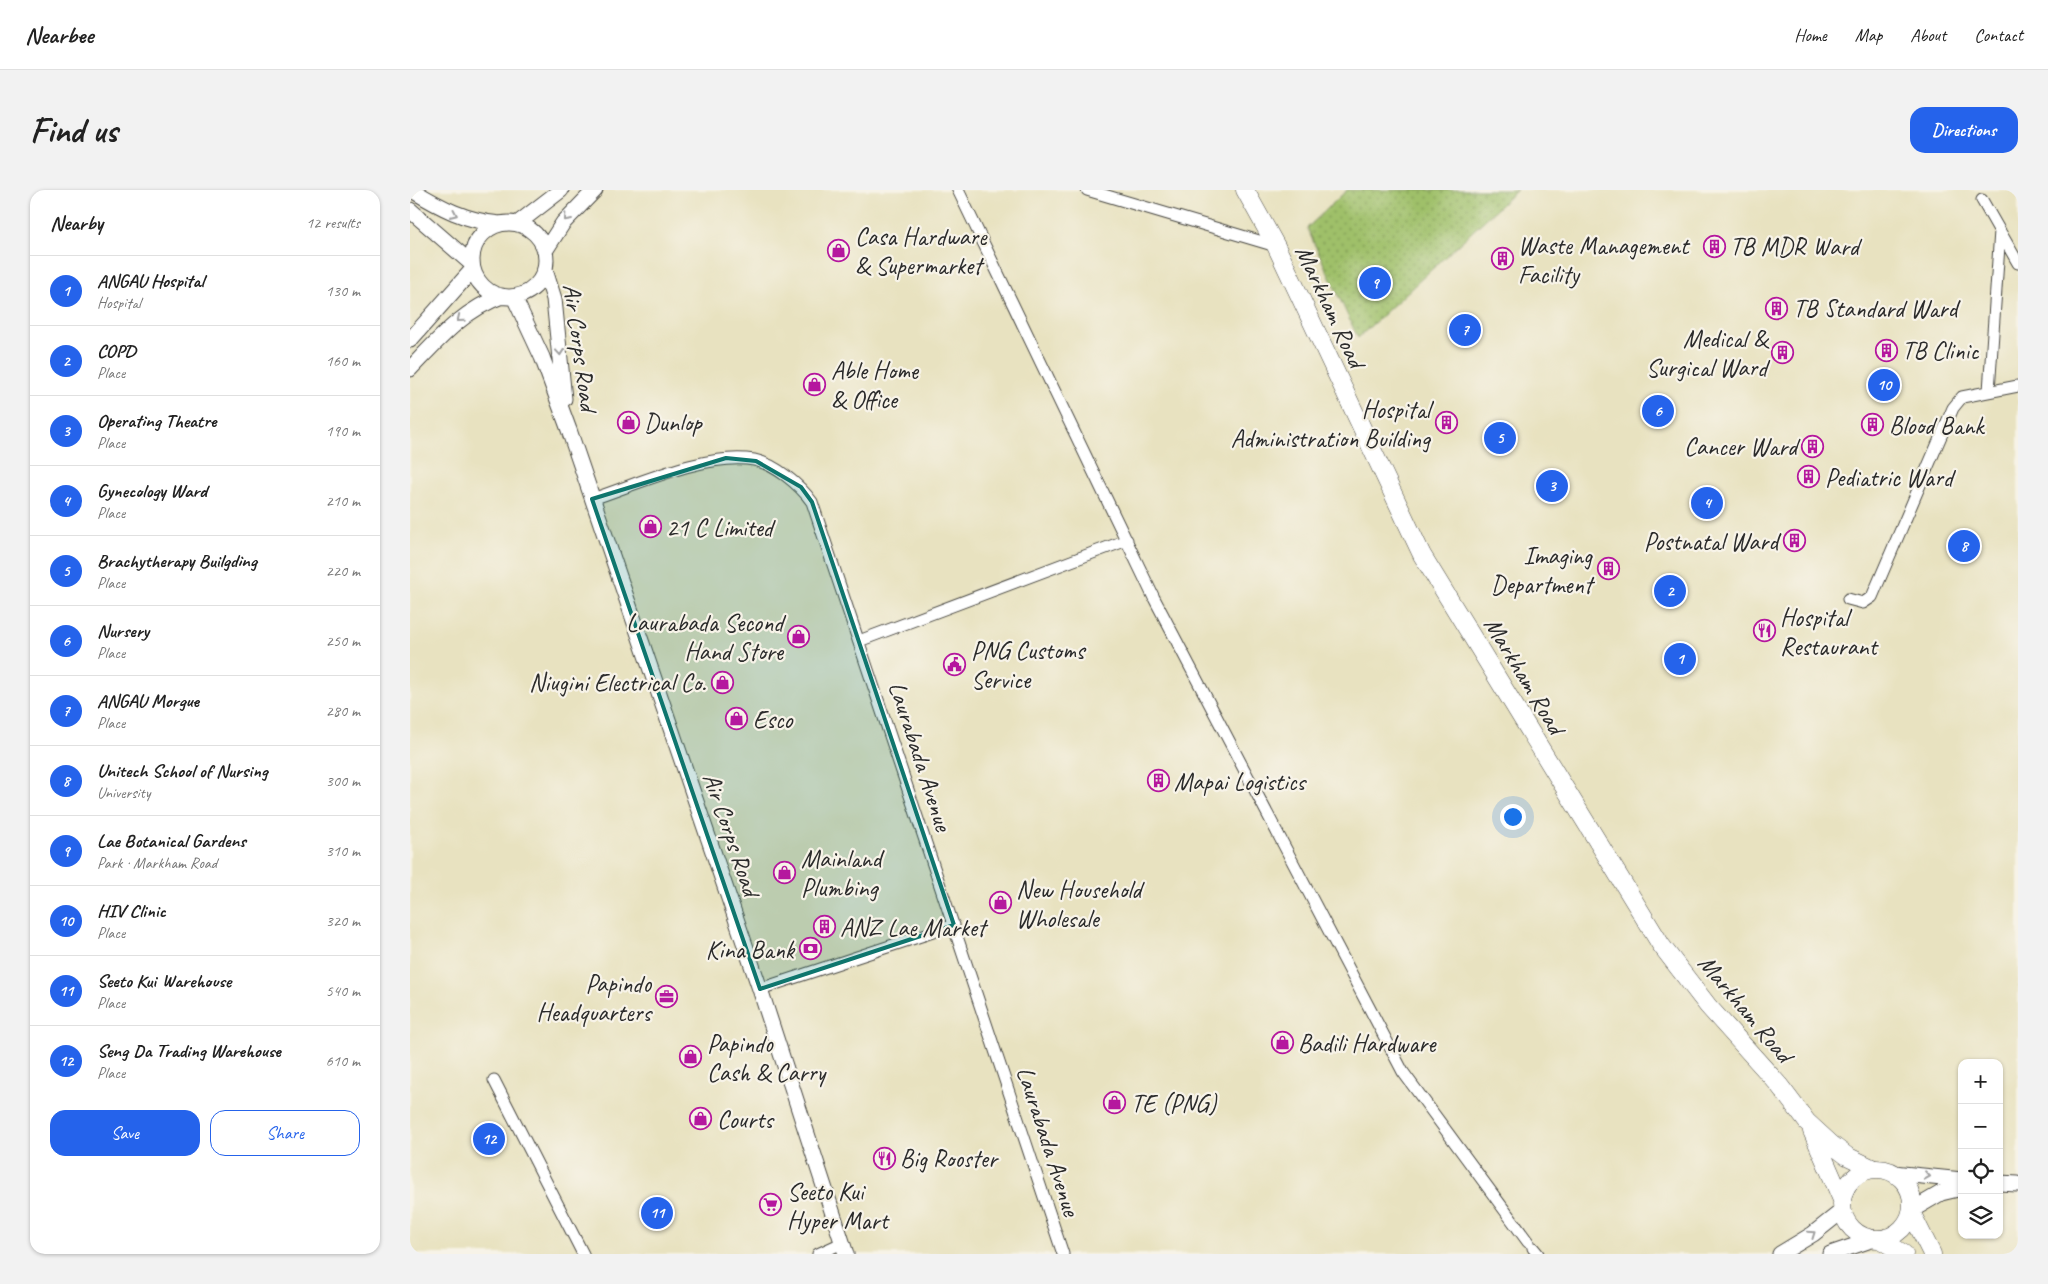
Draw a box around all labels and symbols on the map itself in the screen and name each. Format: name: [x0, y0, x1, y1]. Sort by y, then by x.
one-way arrow: [449, 207, 458, 217]
one-way arrow: [564, 213, 573, 222]
place label: Casa Hardware & Supermarket: [855, 221, 988, 282]
place label: Waste Management Facility: [1518, 230, 1691, 291]
place label: TB MDR Ward: [1730, 231, 1863, 263]
building icon: TB MDR Ward: [1702, 234, 1726, 258]
shop icon: Casa Hardware & Supermarket: [827, 238, 851, 262]
street label: Markham Road: [1288, 240, 1374, 376]
building icon: Waste Management Facility: [1490, 247, 1514, 271]
pin: 9: [1359, 264, 1391, 302]
street label: Air Corps Road: [555, 282, 605, 417]
place label: TB Standard Ward: [1793, 293, 1961, 325]
building icon: TB Standard Ward: [1765, 296, 1789, 320]
pin: 7: [1449, 311, 1481, 349]
one-way arrow: [456, 314, 465, 323]
place label: Medical & Surgical Ward: [1646, 323, 1770, 384]
place label: TB Clinic: [1902, 335, 1979, 367]
building icon: TB Clinic: [1874, 338, 1898, 362]
building icon: Medical & Surgical Ward: [1771, 340, 1795, 364]
one-way arrow: [554, 348, 565, 356]
place label: Able Home & Office: [831, 355, 920, 416]
pin: 10: [1868, 366, 1900, 404]
shop icon: Able Home & Office: [803, 372, 827, 396]
pin: 6: [1642, 392, 1674, 430]
place label: Hospital Administration Building: [1231, 394, 1435, 455]
place label: Dunlop: [644, 407, 703, 439]
shop icon: Dunlop: [616, 410, 640, 434]
place label: Blood Bank: [1889, 410, 1985, 442]
building icon: Hospital Administration Building: [1434, 411, 1458, 435]
building icon: Blood Bank: [1861, 413, 1885, 437]
pin: 5: [1484, 419, 1516, 457]
place label: Cancer Ward: [1684, 431, 1801, 463]
building icon: Cancer Ward: [1801, 434, 1825, 458]
place label: Pediatric Ward: [1825, 462, 1956, 494]
building icon: Pediatric Ward: [1797, 465, 1821, 489]
pin: 3: [1536, 467, 1568, 505]
pin: 4: [1691, 484, 1723, 522]
place label: 21 C Limited: [666, 512, 776, 544]
shop icon: 21 C Limited: [638, 515, 662, 539]
place label: Postnatal Ward: [1644, 526, 1782, 558]
pin: 8: [1948, 527, 1980, 565]
building icon: Postnatal Ward: [1782, 529, 1806, 553]
place label: Imaging Department: [1491, 540, 1596, 601]
building icon: Imaging Department: [1596, 557, 1620, 581]
pin: 2: [1654, 572, 1686, 610]
place label: Hospital Restaurant: [1780, 602, 1880, 663]
place label: Laurabada Second Hand Store: [626, 607, 786, 668]
street label: Markham Road: [1477, 611, 1574, 744]
restaurant icon: Hospital Restaurant: [1752, 619, 1776, 643]
shop icon: Laurabada Second Hand Store: [787, 624, 811, 648]
place label: PNG Customs Service: [971, 635, 1087, 696]
pin: 1: [1664, 640, 1696, 678]
public building icon: PNG Customs Service: [943, 652, 967, 676]
place label: Niugini Electrical Co.: [529, 667, 706, 699]
shop icon: Niugini Electrical Co.: [710, 670, 734, 694]
street label: Laurabada Avenue: [881, 678, 960, 837]
place label: Esco: [753, 704, 794, 736]
shop icon: Esco: [725, 707, 749, 731]
place label: Mapai Logistics: [1174, 766, 1307, 798]
street label: Air Corps Road: [695, 769, 768, 904]
building icon: Mapai Logistics: [1146, 769, 1170, 793]
your location: [1500, 804, 1526, 830]
place label: Mainland Plumbing: [801, 843, 886, 904]
shop icon: Mainland Plumbing: [773, 860, 797, 884]
place label: New Household Wholesale: [1016, 874, 1146, 935]
shop icon: New Household Wholesale: [988, 891, 1012, 915]
place label: ANZ Lae Market: [840, 912, 989, 944]
building icon: ANZ Lae Market: [812, 915, 836, 939]
place label: Kina Bank: [706, 934, 796, 966]
bank icon: Kina Bank: [798, 937, 822, 961]
street label: Markham Road: [1691, 948, 1802, 1072]
place label: Papindo Headquarters: [536, 968, 653, 1029]
office icon: Papindo Headquarters: [655, 985, 679, 1009]
place label: Papindo Cash & Carry: [707, 1028, 828, 1089]
place label: Badili Hardware: [1298, 1028, 1437, 1060]
shop icon: Badili Hardware: [1270, 1031, 1294, 1055]
shop icon: Papindo Cash & Carry: [679, 1045, 703, 1069]
street label: Laurabada Avenue: [1009, 1063, 1088, 1222]
place label: TE (PNG): [1131, 1088, 1218, 1120]
shop icon: TE (PNG): [1103, 1091, 1127, 1115]
place label: Courts: [717, 1104, 775, 1136]
shop icon: Courts: [689, 1107, 713, 1131]
pin: 12: [473, 1120, 505, 1158]
place label: Big Rooster: [900, 1143, 1000, 1175]
restaurant icon: Big Rooster: [872, 1146, 896, 1170]
one-way arrow: [1924, 1170, 1932, 1181]
place label: Seeto Kui Hyper Mart: [787, 1176, 891, 1237]
supermarket icon: Seeto Kui Hyper Mart: [759, 1193, 783, 1217]
pin: 11: [641, 1194, 673, 1232]
one-way arrow: [1806, 1231, 1816, 1240]

